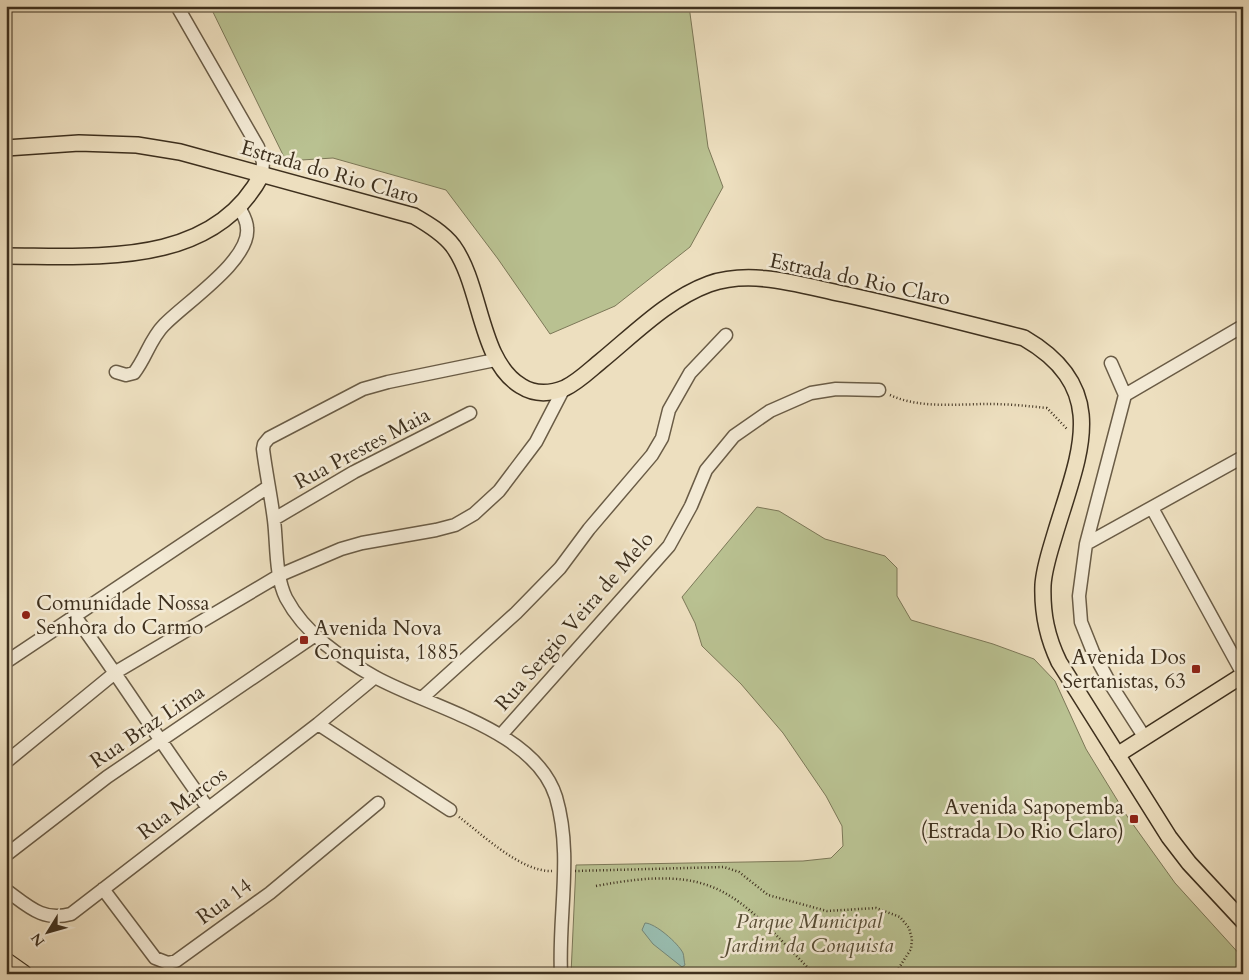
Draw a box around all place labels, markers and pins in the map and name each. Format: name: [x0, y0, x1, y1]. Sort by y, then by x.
place label: Comunidade Nossa Senhora do Carmo: [36, 589, 210, 642]
marker: Comunidade Nossa Senhora do Carmo: [20, 609, 32, 621]
place label: Avenida Nova Conquista, 1885: [314, 614, 459, 667]
marker: Avenida Nova Conquista, 1885: [298, 634, 310, 646]
place label: Avenida Dos Sertanistas, 63: [1062, 643, 1186, 696]
marker: Avenida Dos Sertanistas, 63: [1190, 663, 1202, 675]
place label: Avenida Sapopemba (Estrada Do Rio Claro): [920, 793, 1124, 846]
marker: Avenida Sapopemba (Estrada Do Rio Claro): [1128, 813, 1140, 825]

